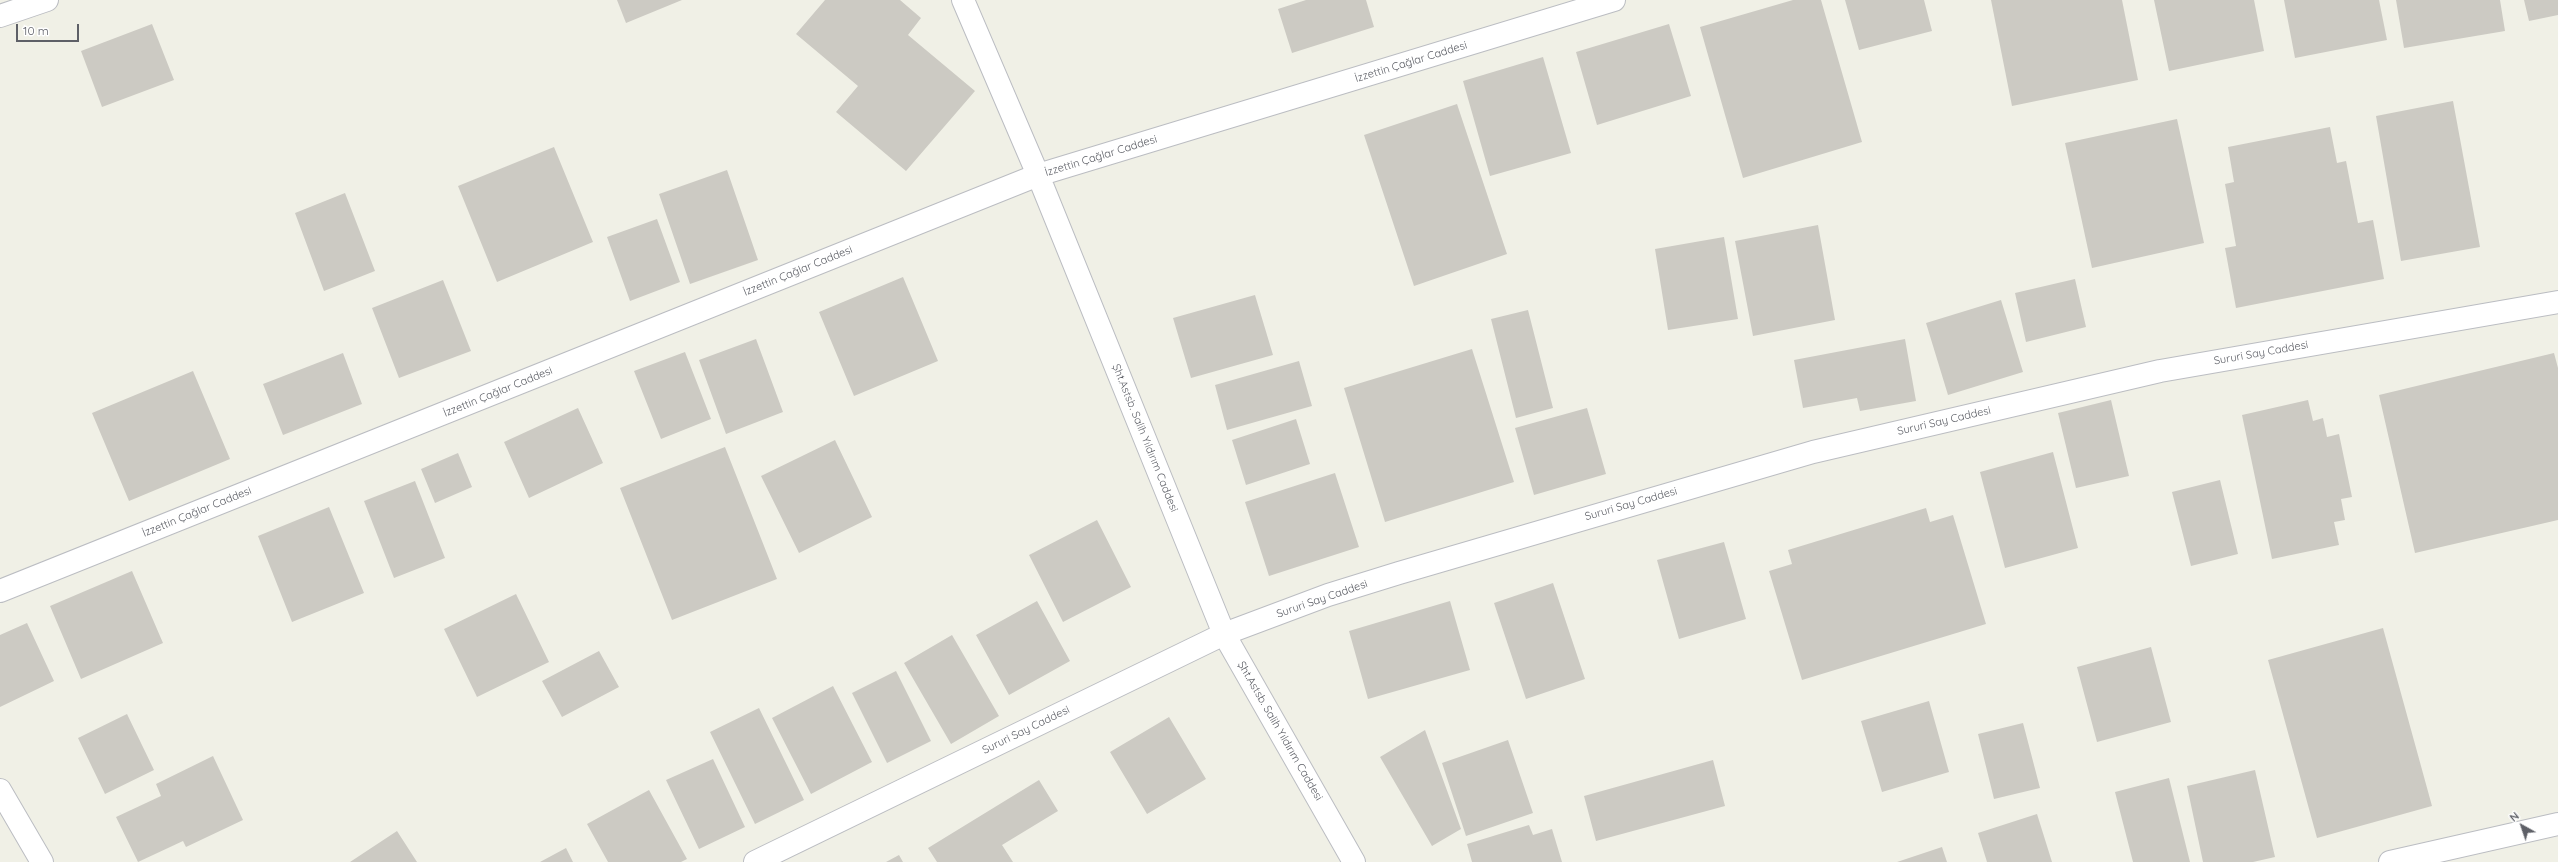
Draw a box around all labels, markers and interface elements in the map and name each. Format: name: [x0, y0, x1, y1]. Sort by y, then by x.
scale bar: [18, 16, 81, 42]
text: 10 m: [23, 23, 49, 38]
street label: İzzettin Çağlar Caddesi: [1353, 39, 1469, 85]
street label: İzzettin Çağlar Caddesi: [1043, 133, 1159, 179]
street label: İzzettin Çağlar Caddesi: [741, 243, 855, 299]
street label: Sururi Say Caddesi: [2213, 338, 2309, 368]
street label: Şht.Astsb. Salih Yıldırım Caddesi: [1109, 362, 1181, 514]
street label: İzzettin Çağlar Caddesi: [441, 364, 555, 420]
street label: Sururi Say Caddesi: [1896, 404, 1992, 438]
street label: İzzettin Çağlar Caddesi: [140, 484, 254, 540]
street label: Sururi Say Caddesi: [1583, 484, 1679, 524]
street label: Sururi Say Caddesi: [1275, 577, 1369, 621]
street label: Şht.Astsb. Salih Yıldırım Caddesi: [1235, 659, 1325, 803]
street label: Sururi Say Caddesi: [980, 703, 1072, 757]
north arrow: [2502, 806, 2542, 846]
text: N: [2507, 809, 2522, 825]

